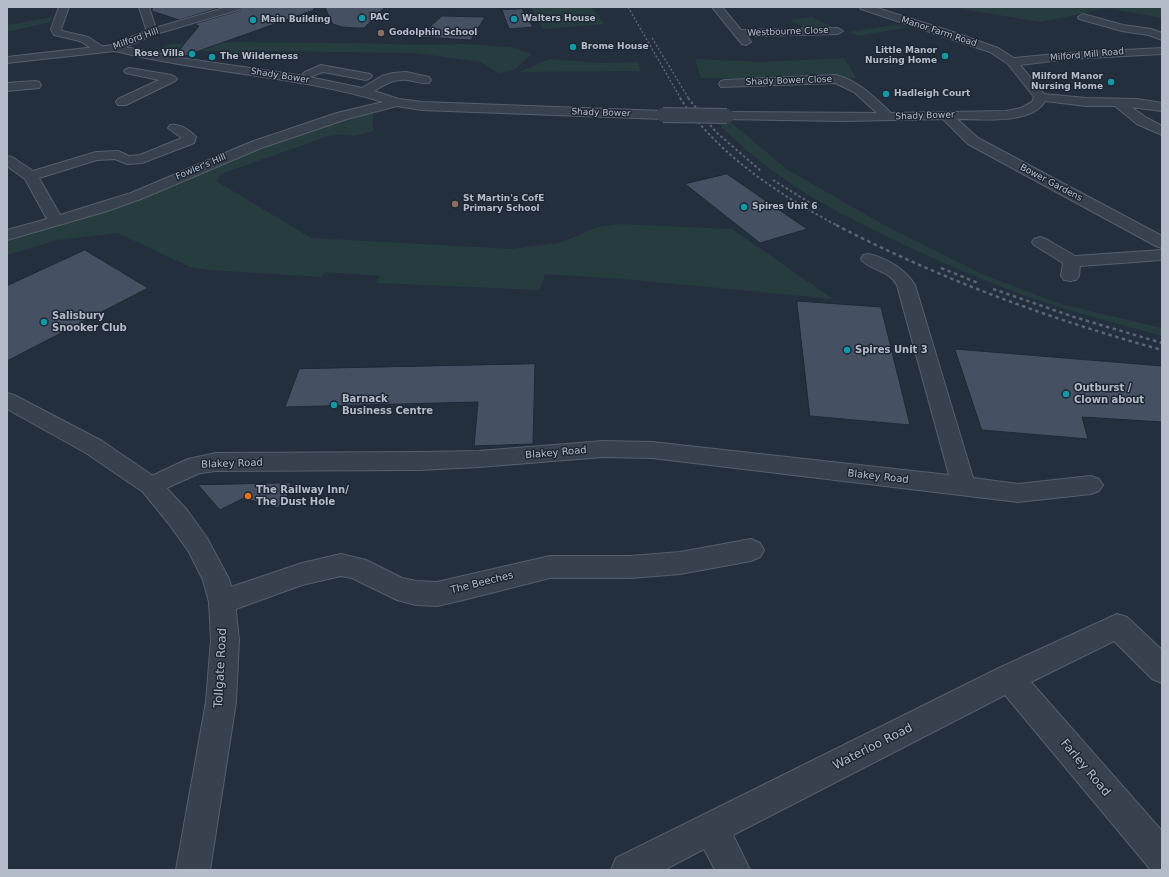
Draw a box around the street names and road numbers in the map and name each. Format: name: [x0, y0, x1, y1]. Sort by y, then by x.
street label: Manor Farm Road: [900, 15, 978, 49]
street label: Westbourne Close: [747, 25, 829, 39]
street label: Milford Hill: [112, 26, 160, 52]
street label: Milford Mill Road: [1050, 46, 1124, 64]
street label: Shady Bower: [250, 66, 310, 86]
street label: Shady Bower Close: [746, 74, 832, 88]
street label: Shady Bower: [571, 107, 631, 119]
street label: Shady Bower: [895, 110, 955, 122]
street label: Fowler's Hill: [174, 152, 228, 182]
street label: Bower Gardens: [1018, 162, 1084, 204]
street label: Blakey Road: [525, 444, 587, 462]
street label: Blakey Road: [201, 457, 263, 471]
street label: Blakey Road: [847, 468, 909, 486]
street label: The Beeches: [449, 569, 515, 597]
street label: Tollgate Road: [212, 628, 230, 708]
street label: Waterloo Road: [831, 721, 915, 773]
street label: Farley Road: [1057, 737, 1113, 799]

